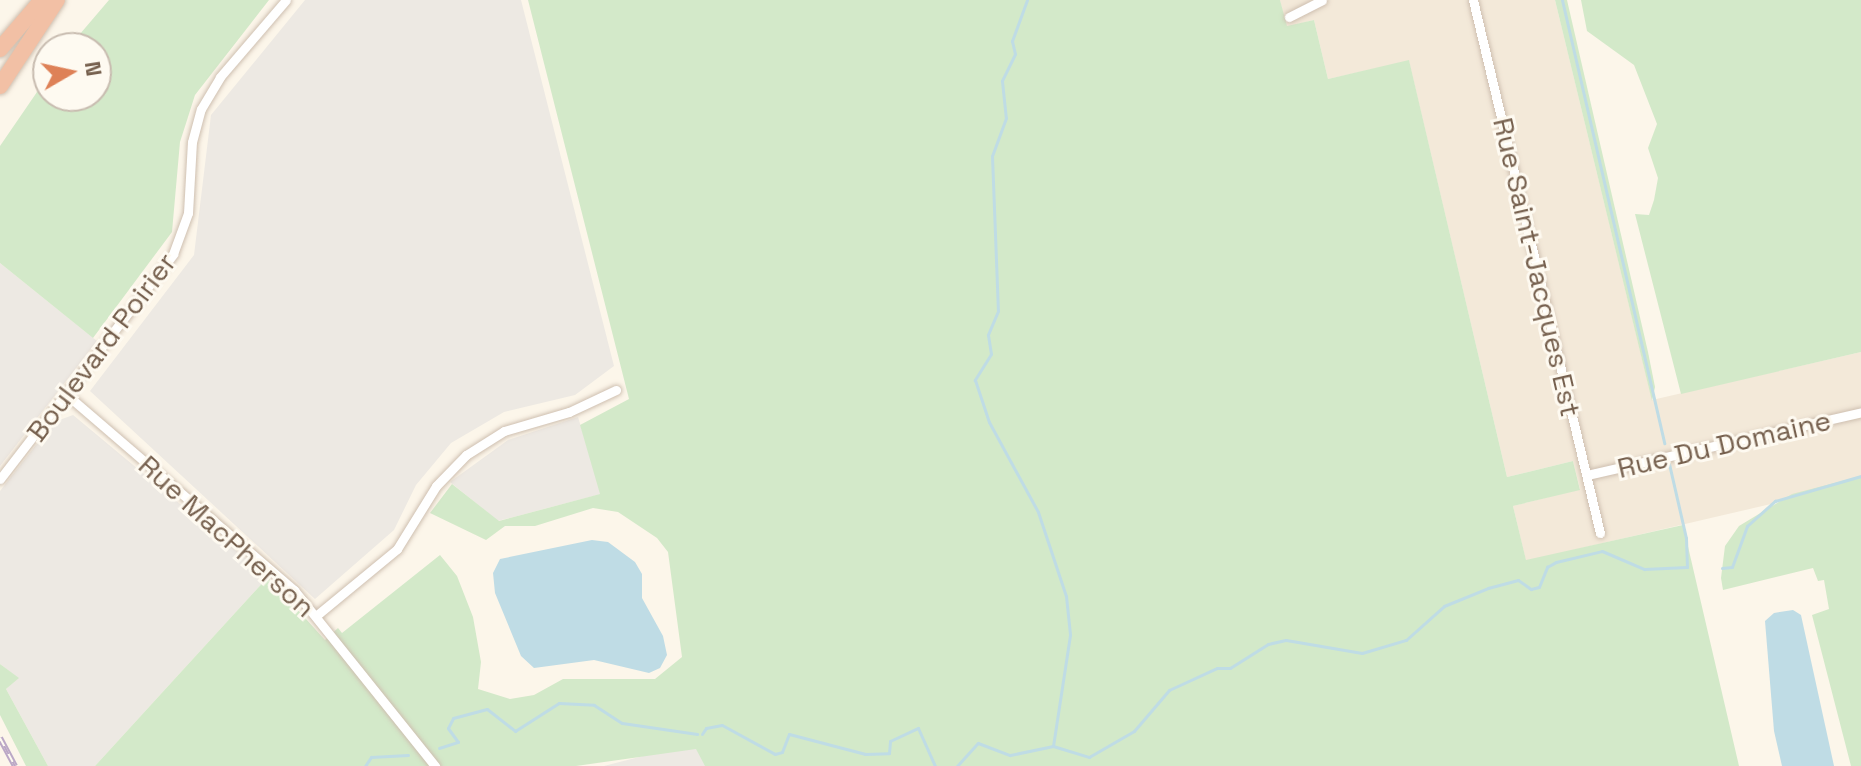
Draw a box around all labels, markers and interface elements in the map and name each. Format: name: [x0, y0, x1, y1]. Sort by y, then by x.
north arrow: [32, 32, 112, 112]
text: N: [79, 59, 109, 78]
street label: Rue Saint-Jacques Est: [1486, 114, 1588, 420]
street label: Boulevard Poirier: [19, 246, 183, 448]
street label: Rue Du Domaine: [1614, 403, 1834, 485]
street label: Rue MacPherson: [132, 448, 322, 624]

